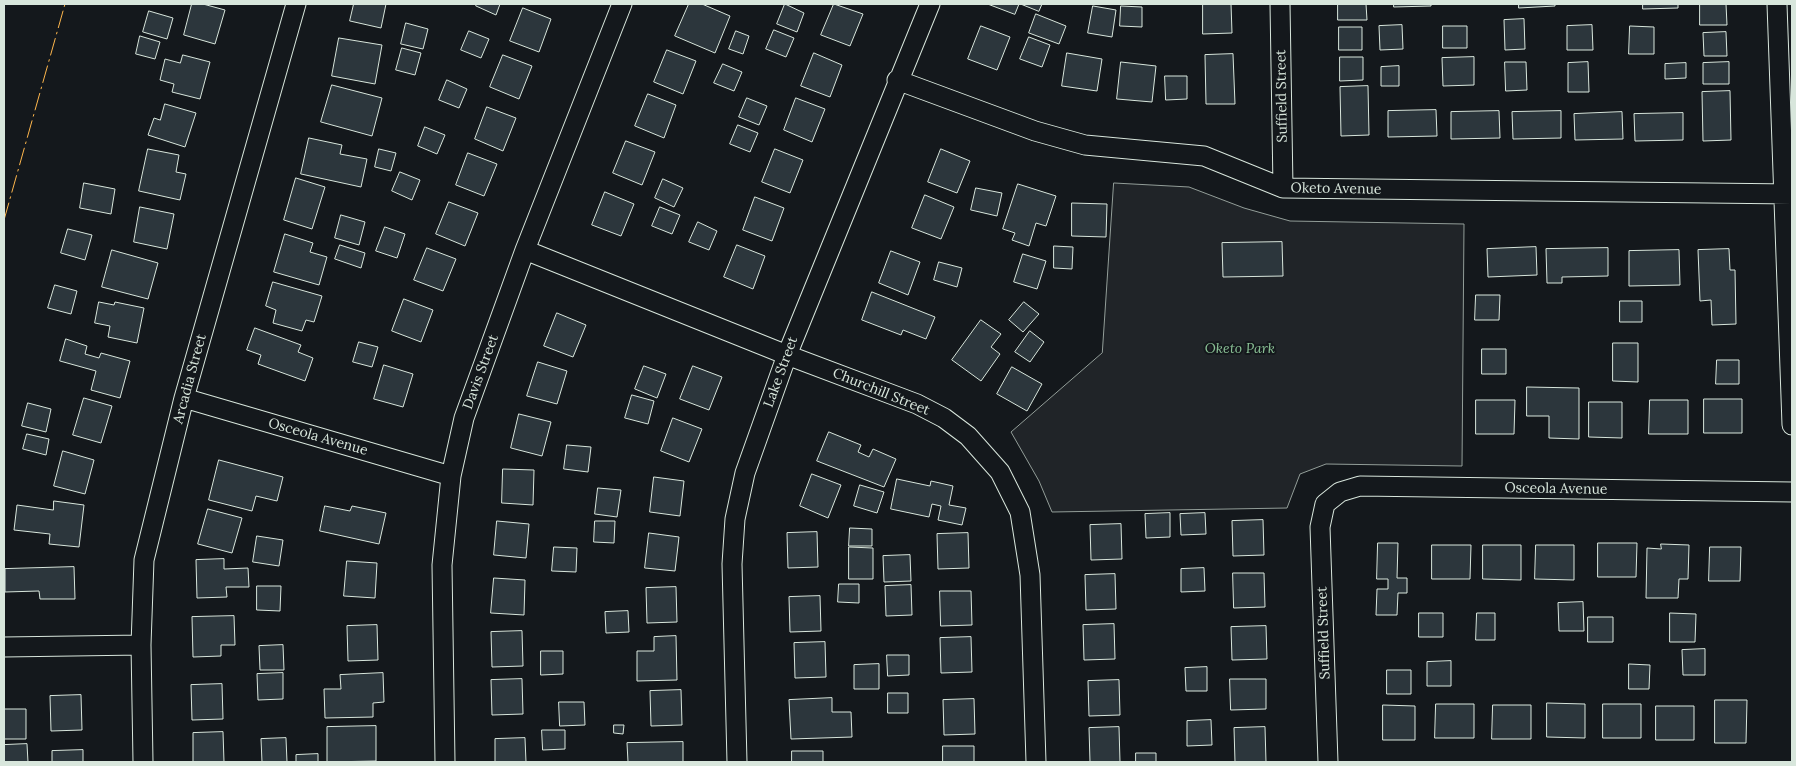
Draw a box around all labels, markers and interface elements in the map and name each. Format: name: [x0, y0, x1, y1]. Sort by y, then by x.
street label: Suffield Street: [1273, 49, 1291, 143]
street label: Oketo Avenue: [1290, 180, 1382, 198]
street label: Arcadia Street: [170, 332, 210, 426]
street label: Davis Street: [460, 332, 502, 412]
street label: Lake Street: [760, 334, 802, 410]
park label: Oketo Park: [1205, 341, 1275, 357]
street label: Churchill Street: [830, 365, 932, 419]
street label: Osceola Avenue: [266, 415, 370, 459]
street label: Osceola Avenue: [1504, 480, 1608, 498]
street label: Suffield Street: [1314, 586, 1334, 680]

